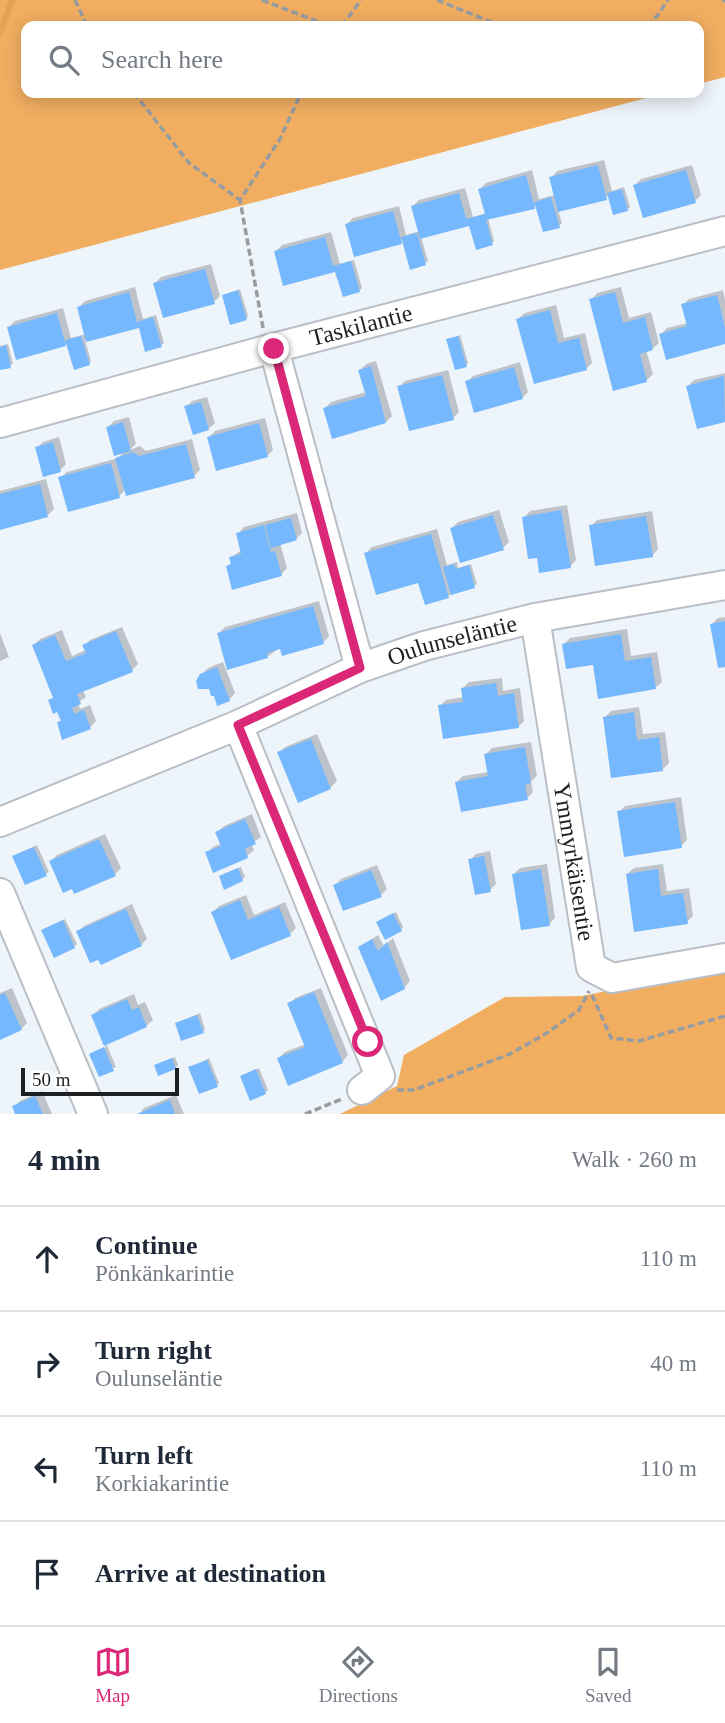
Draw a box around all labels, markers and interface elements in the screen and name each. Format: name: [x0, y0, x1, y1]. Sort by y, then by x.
search box: [21, 21, 704, 98]
icon: search: [45, 41, 83, 79]
text: Search here: [101, 45, 223, 74]
street label: Taskilantie: [307, 300, 415, 351]
route end: [258, 333, 289, 364]
street label: Oulunseläntie: [384, 610, 520, 671]
street label: Ymmyrkäisentie: [549, 781, 600, 943]
route start: [352, 1026, 383, 1057]
scale bar: [21, 1065, 178, 1097]
text: 50 m: [32, 1069, 71, 1090]
text: 4 min: [28, 1143, 101, 1176]
text: Walk · 260 m: [572, 1147, 697, 1172]
text: Continue: [95, 1231, 198, 1260]
icon: ahead: [28, 1240, 66, 1278]
text: 110 m: [640, 1246, 697, 1271]
text: Pönkänkarintie: [95, 1261, 234, 1286]
text: Turn right: [95, 1336, 212, 1365]
icon: right: [28, 1345, 66, 1383]
text: 40 m: [650, 1351, 697, 1376]
text: Oulunseläntie: [95, 1366, 223, 1391]
text: Turn left: [95, 1441, 193, 1470]
icon: left: [28, 1450, 66, 1488]
text: 110 m: [640, 1456, 697, 1481]
text: Korkiakarintie: [95, 1471, 229, 1496]
icon: arrive: [28, 1555, 66, 1593]
text: Arrive at destination: [95, 1559, 326, 1588]
tab: Map: [94, 1643, 132, 1707]
tab: Directions: [319, 1643, 398, 1707]
tab: Saved: [585, 1643, 631, 1707]

